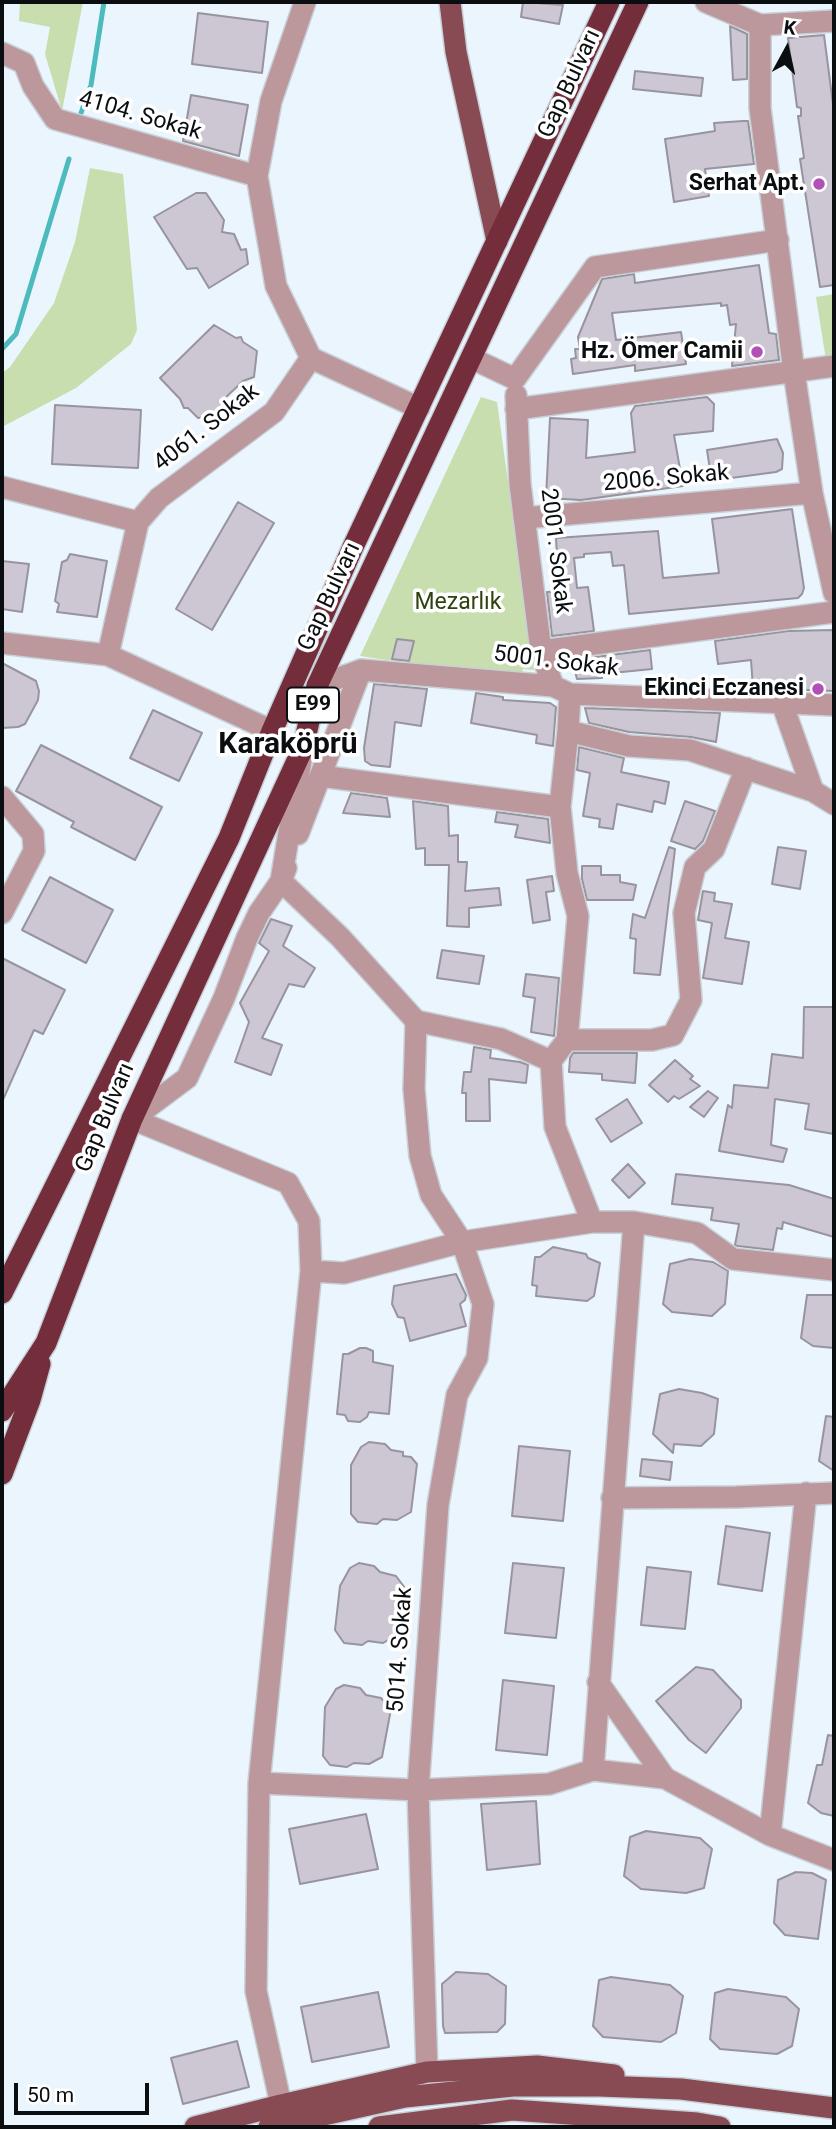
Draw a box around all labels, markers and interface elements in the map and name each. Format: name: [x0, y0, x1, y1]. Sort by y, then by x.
north arrow: [752, 14, 822, 84]
text: K: [782, 15, 798, 40]
street label: Gap Bulvarı: [533, 25, 607, 143]
street label: 4104. Sokak: [76, 85, 204, 147]
place label: Serhat Apt.: [689, 170, 805, 198]
marker: Serhat Apt.: [811, 176, 827, 192]
place label: Hz. Ömer Camii: [581, 338, 743, 366]
marker: Hz. Ömer Camii: [749, 344, 765, 360]
street label: 4061. Sokak: [149, 378, 265, 478]
street label: 2006. Sokak: [602, 460, 730, 498]
street label: 2001. Sokak: [534, 487, 576, 615]
street label: Gap Bulvarı: [293, 538, 367, 656]
park label: Mezarlık: [415, 589, 501, 617]
street label: 5001. Sokak: [492, 641, 620, 683]
place label: Ekinci Eczanesi: [644, 675, 804, 703]
marker: Ekinci Eczanesi: [810, 681, 826, 697]
road number: E99: [287, 688, 339, 722]
district label: Karaköprü: [218, 727, 358, 763]
street label: Gap Bulvarı: [71, 1059, 141, 1177]
street label: 5014. Sokak: [383, 1586, 419, 1714]
scale bar: [18, 2070, 152, 2114]
text: 50 m: [27, 2083, 74, 2107]

